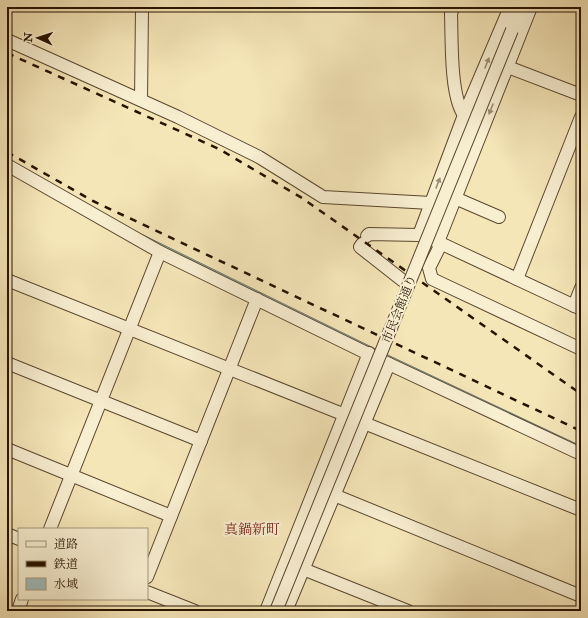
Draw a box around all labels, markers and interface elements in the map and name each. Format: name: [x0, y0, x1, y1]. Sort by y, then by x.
north arrow: [18, 18, 58, 58]
text: N: [22, 31, 35, 44]
one-way arrow: [484, 56, 490, 68]
one-way arrow: [488, 103, 494, 115]
one-way arrow: [436, 177, 442, 189]
street label: 市民会館通り: [379, 273, 420, 345]
district label: 真鍋新町: [224, 521, 280, 538]
legend: [18, 528, 148, 600]
text: 道路: [54, 537, 78, 552]
text: 鉄道: [53, 557, 78, 572]
text: 水域: [54, 577, 78, 592]

